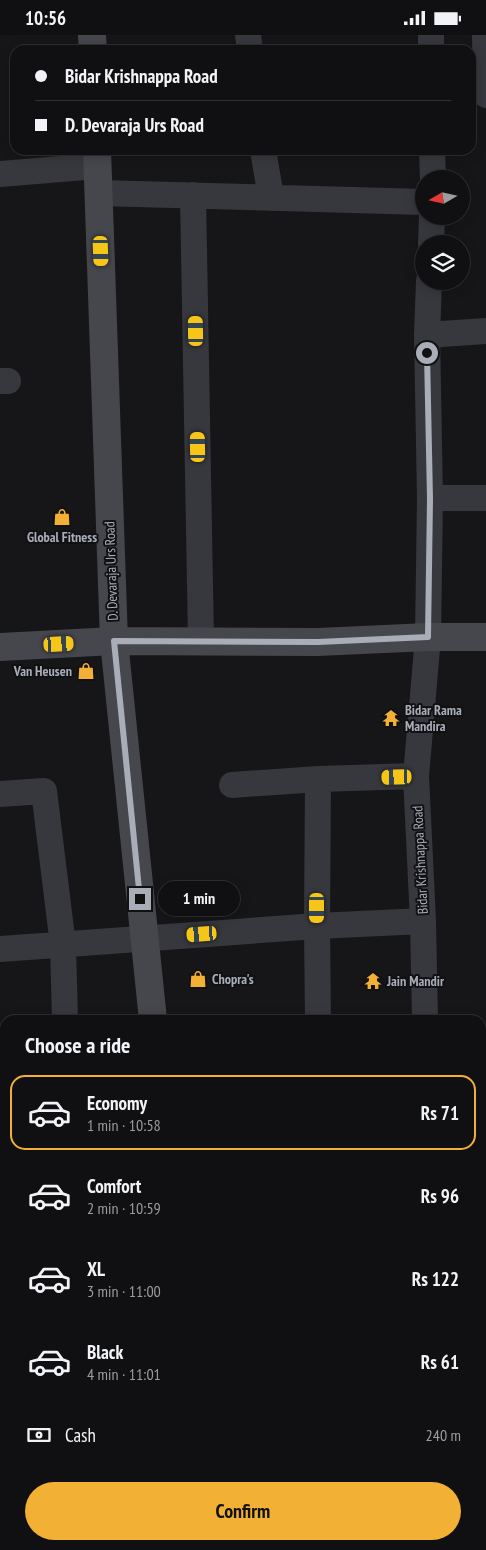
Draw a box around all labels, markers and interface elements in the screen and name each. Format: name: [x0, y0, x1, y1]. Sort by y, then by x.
text: 10:56: [25, 6, 66, 30]
text: Bidar Krishnappa Road: [65, 64, 218, 88]
text: D. Devaraja Urs Road: [65, 113, 204, 137]
north arrow: [415, 170, 470, 225]
map controls: [415, 170, 470, 290]
button: layers: [415, 235, 470, 290]
car: [92, 236, 109, 266]
car: [188, 316, 203, 346]
route start: [416, 342, 438, 364]
car: [190, 432, 205, 462]
shop icon: Global Fitness: [52, 507, 72, 527]
street label: D. Devaraja Urs Road: [100, 521, 122, 621]
place label: Global Fitness: [27, 528, 97, 546]
car: [43, 636, 74, 652]
shop icon: Van Heusen: [76, 661, 96, 681]
place label: Van Heusen: [13, 662, 72, 680]
place label: Bidar Rama Mandira: [405, 701, 462, 735]
temple icon: Bidar Rama Mandira: [381, 708, 401, 728]
car: [381, 769, 412, 785]
street label: Bidar Krishnappa Road: [408, 805, 432, 915]
callout: 1 min: [158, 881, 240, 917]
route end: [129, 888, 151, 910]
text: 1 min: [183, 888, 215, 908]
car: [309, 893, 324, 923]
car: [186, 925, 217, 943]
shop icon: Chopra's: [188, 969, 208, 989]
place label: Chopra's: [212, 970, 254, 988]
temple icon: Jain Mandir: [363, 971, 383, 991]
place label: Jain Mandir: [386, 972, 445, 990]
text: Choose a ride: [25, 1031, 130, 1059]
icon: car: [27, 1090, 72, 1135]
text: Economy: [87, 1091, 147, 1115]
text: Rs 71: [421, 1101, 459, 1125]
text: 1 min · 10:58: [87, 1115, 161, 1135]
icon: car: [27, 1173, 72, 1218]
text: Comfort: [87, 1174, 141, 1198]
text: Rs 96: [421, 1184, 459, 1208]
text: 2 min · 10:59: [87, 1198, 161, 1218]
icon: car: [27, 1256, 72, 1301]
text: XL: [87, 1257, 105, 1281]
text: Rs 122: [412, 1267, 459, 1291]
text: 3 min · 11:00: [87, 1281, 161, 1301]
icon: car: [27, 1339, 72, 1384]
text: Black: [87, 1340, 123, 1364]
text: Rs 61: [421, 1350, 459, 1374]
text: 4 min · 11:01: [87, 1364, 161, 1384]
icon: cash: [25, 1421, 53, 1449]
text: Cash: [65, 1423, 96, 1447]
text: 240 m: [426, 1425, 461, 1445]
button: Confirm: [25, 1482, 461, 1540]

